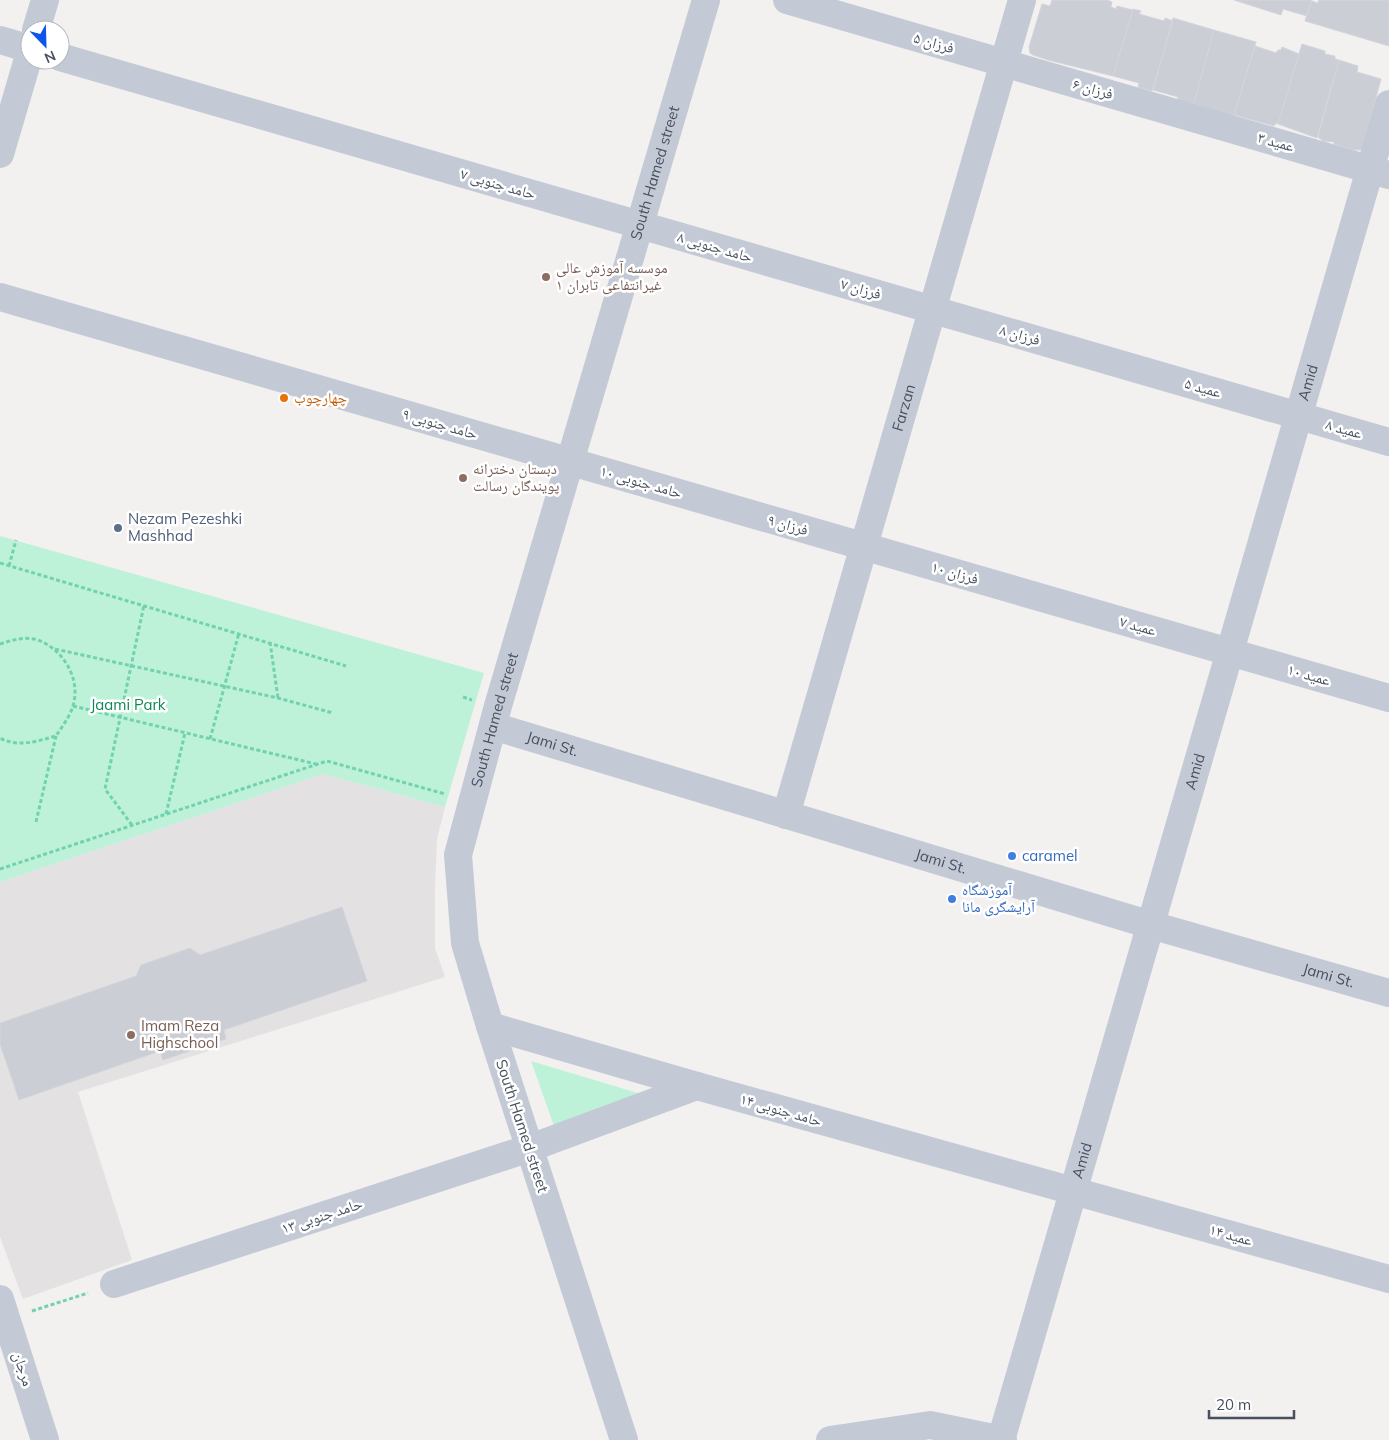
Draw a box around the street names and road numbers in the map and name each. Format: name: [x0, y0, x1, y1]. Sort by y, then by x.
street label: فرزان ۵: [911, 28, 957, 58]
street label: فرزان ۶: [1070, 74, 1116, 104]
street label: South Hamed street: [626, 104, 683, 242]
street label: عمید ۳: [1256, 127, 1297, 156]
street label: حامد جنوبی ۷: [458, 164, 538, 204]
street label: حامد جنوبی ۸: [675, 227, 755, 267]
street label: فرزان ۷: [838, 274, 884, 304]
street label: فرزان ۸: [997, 320, 1043, 350]
street label: Amid: [1293, 362, 1322, 403]
street label: عمید ۵: [1183, 373, 1224, 402]
street label: Farzan: [888, 382, 919, 433]
street label: حامد جنوبی ۹: [400, 404, 480, 444]
street label: عمید ۸: [1324, 414, 1365, 443]
street label: حامد جنوبی ۱۰: [598, 461, 685, 503]
street label: فرزان ۹: [765, 510, 811, 540]
street label: فرزان ۱۰: [929, 557, 981, 589]
street label: عمید ۷: [1118, 611, 1159, 640]
street label: South Hamed street: [467, 650, 522, 789]
street label: عمید ۱۰: [1286, 659, 1333, 690]
street label: Jami St.: [524, 727, 581, 760]
street label: Amid: [1180, 751, 1209, 792]
street label: Jami St.: [913, 844, 969, 878]
street label: Jami St.: [1301, 959, 1357, 992]
street label: South Hamed street: [492, 1057, 553, 1195]
street label: حامد جنوبی ۱۴: [738, 1089, 825, 1131]
street label: Amid: [1067, 1140, 1096, 1181]
street label: حامد جنوبی ۱۳: [279, 1193, 365, 1238]
street label: عمید ۱۴: [1208, 1219, 1255, 1250]
street label: مرجان: [8, 1349, 38, 1389]

